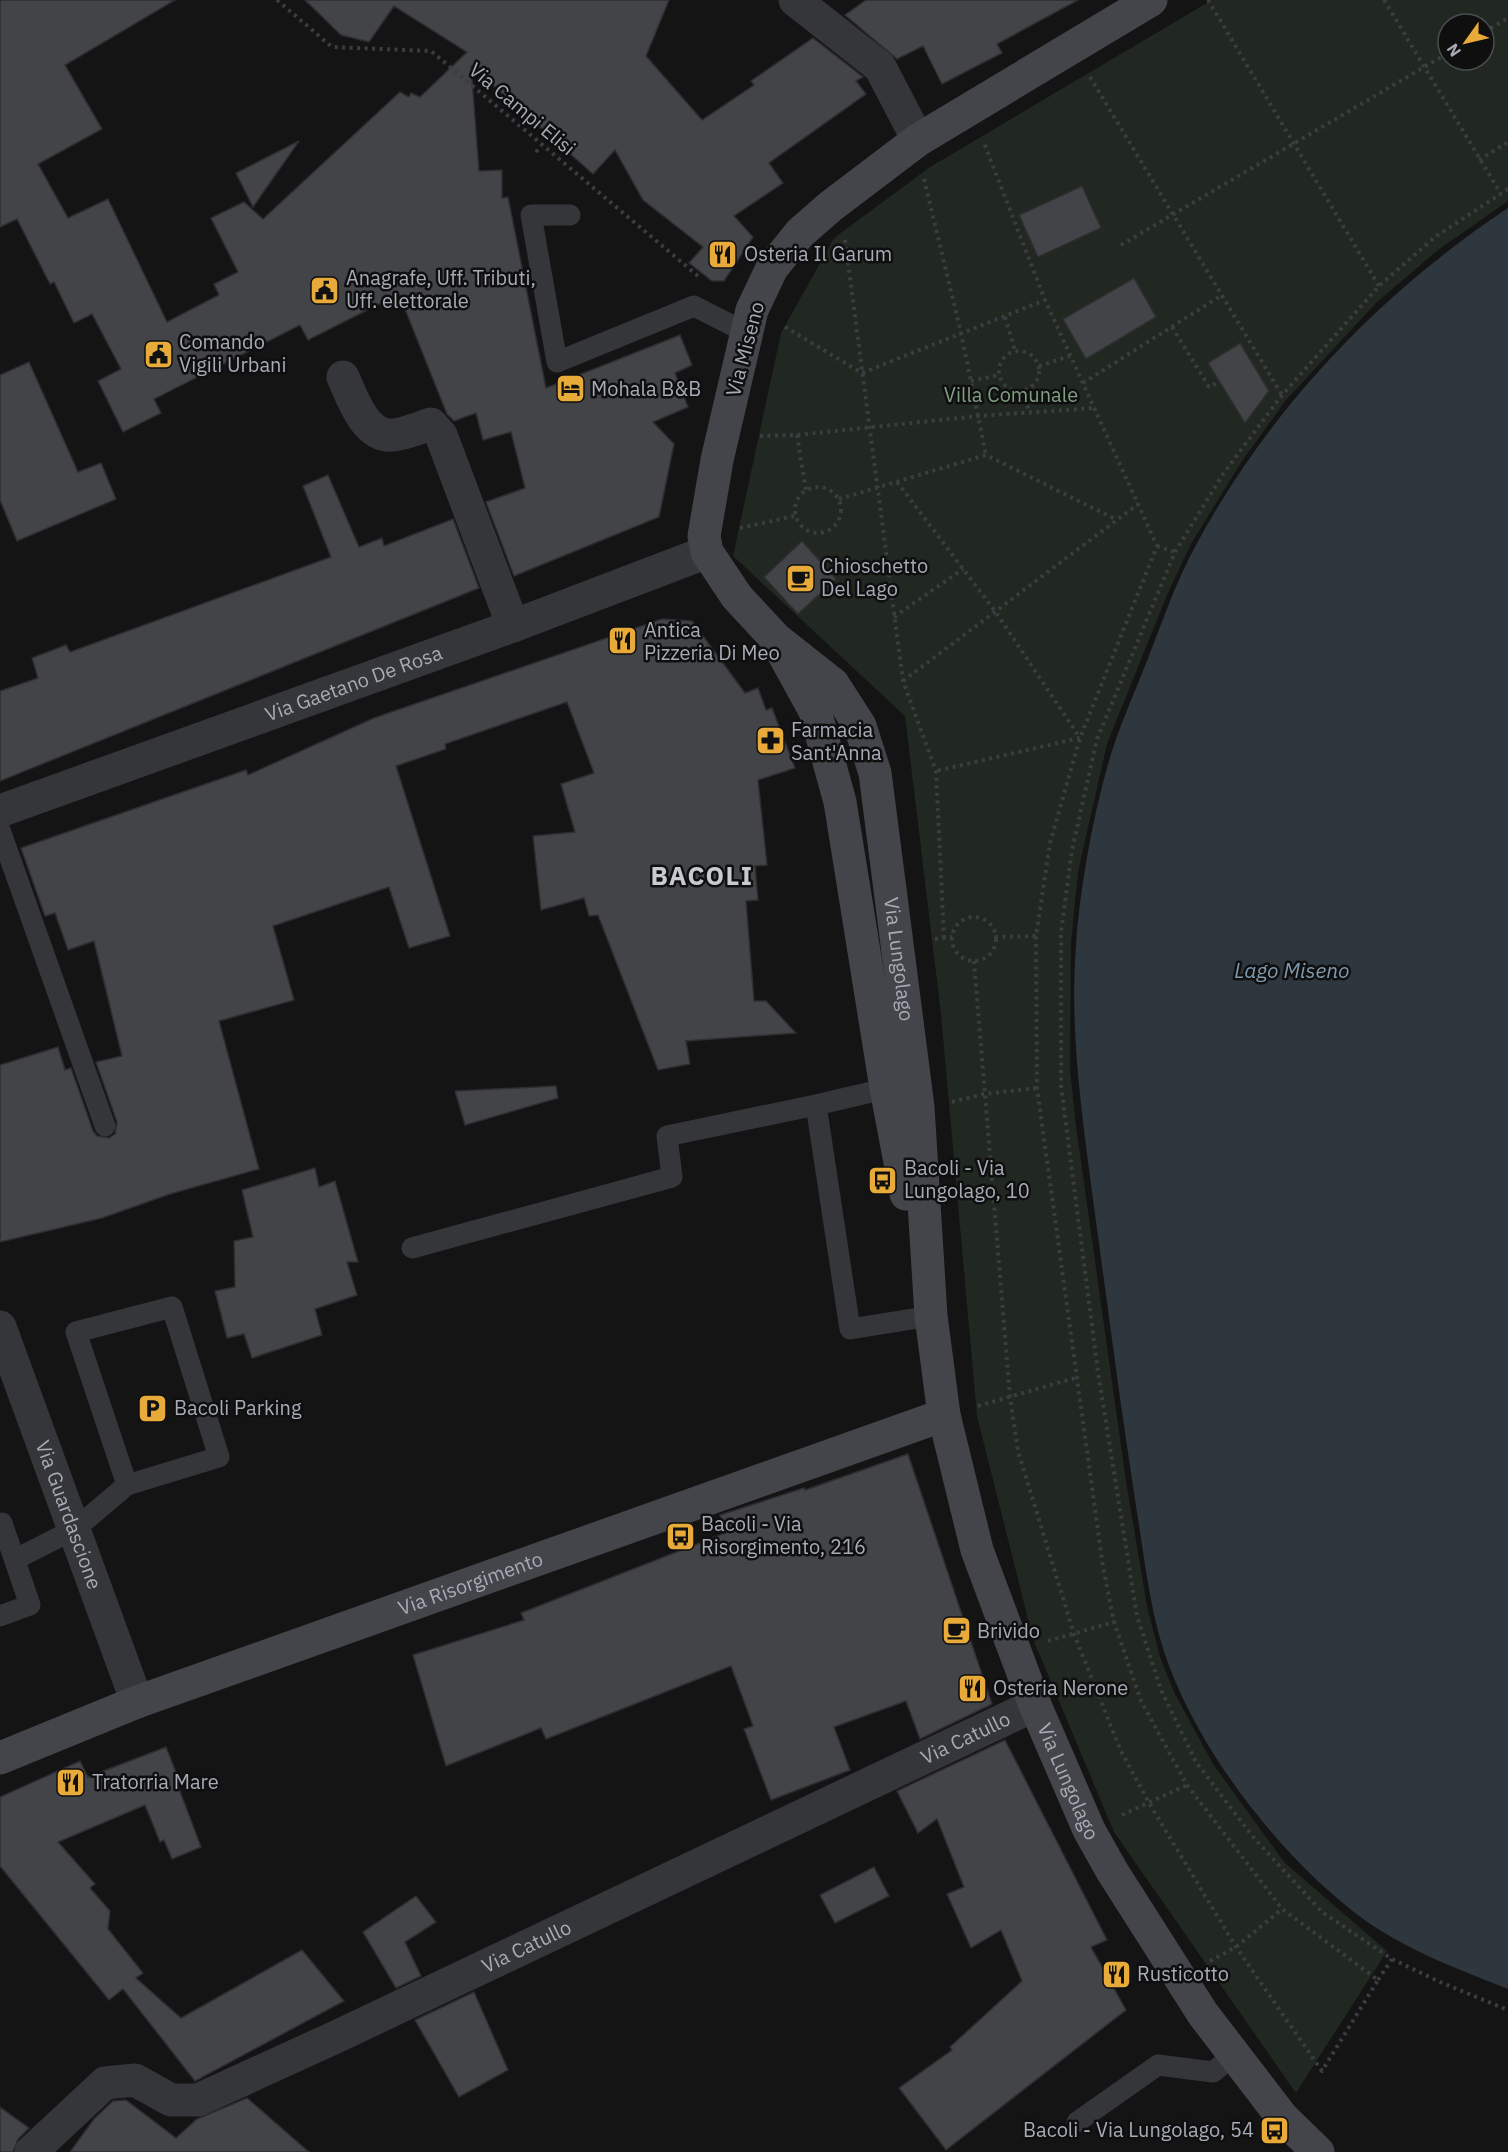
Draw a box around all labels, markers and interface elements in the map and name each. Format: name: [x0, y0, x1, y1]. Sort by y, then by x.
north arrow: [1436, 12, 1496, 72]
text: N: [1442, 40, 1465, 61]
street label: Via Campi Elisi: [463, 56, 581, 161]
restaurant icon: Osteria Il Garum: [707, 238, 739, 270]
place label: Osteria Il Garum: [744, 240, 892, 267]
place label: Anagrafe, Uff. Tributi, Uff. elettorale: [346, 264, 536, 314]
public building icon: Anagrafe, Uff. Tributi, Uff. elettorale: [309, 274, 341, 306]
street label: Via Miseno: [719, 298, 770, 399]
place label: Comando Vigili Urbani: [179, 328, 286, 378]
public building icon: Comando Vigili Urbani: [142, 338, 174, 370]
hotel icon: Mohala B&B: [554, 373, 586, 405]
place label: Mohala B&B: [591, 375, 701, 402]
park label: Villa Comunale: [944, 381, 1078, 408]
place label: Chioschetto Del Lago: [821, 552, 928, 602]
cafe icon: Chioschetto Del Lago: [784, 562, 816, 594]
place label: Antica Pizzeria Di Meo: [644, 616, 780, 666]
restaurant icon: Antica Pizzeria Di Meo: [607, 625, 639, 657]
street label: Via Gaetano De Rosa: [261, 639, 446, 727]
place label: Farmacia Sant'Anna: [791, 716, 882, 766]
pharmacy icon: Farmacia Sant'Anna: [754, 725, 786, 757]
district label: BACOLI: [650, 858, 754, 892]
street label: Via Lungolago: [878, 896, 921, 1023]
water label: Lago Miseno: [1234, 956, 1350, 984]
place label: Bacoli - Via Lungolago, 10: [904, 1154, 1030, 1204]
bus stop icon: Bacoli - Via Lungolago, 10: [867, 1164, 899, 1196]
parking icon: Bacoli Parking: [137, 1392, 169, 1424]
place label: Bacoli Parking: [174, 1394, 302, 1421]
street label: Via Guardascione: [30, 1437, 109, 1593]
place label: Bacoli - Via Risorgimento, 216: [701, 1510, 866, 1560]
bus stop icon: Bacoli - Via Risorgimento, 216: [664, 1520, 696, 1552]
street label: Via Risorgimento: [394, 1545, 546, 1621]
cafe icon: Brivido: [940, 1615, 972, 1647]
place label: Brivido: [977, 1617, 1040, 1644]
restaurant icon: Osteria Nerone: [956, 1672, 988, 1704]
place label: Osteria Nerone: [993, 1674, 1128, 1701]
street label: Via Catullo: [916, 1705, 1014, 1770]
street label: Via Lungolago: [1031, 1719, 1106, 1845]
restaurant icon: Tratorria Mare: [55, 1766, 87, 1798]
place label: Tratorria Mare: [92, 1768, 219, 1795]
street label: Via Catullo: [477, 1913, 575, 1979]
restaurant icon: Rusticotto: [1100, 1958, 1132, 1990]
place label: Rusticotto: [1137, 1960, 1229, 1987]
bus stop icon: Bacoli - Via Lungolago, 54: [1259, 2114, 1291, 2146]
place label: Bacoli - Via Lungolago, 54: [1023, 2116, 1254, 2143]

